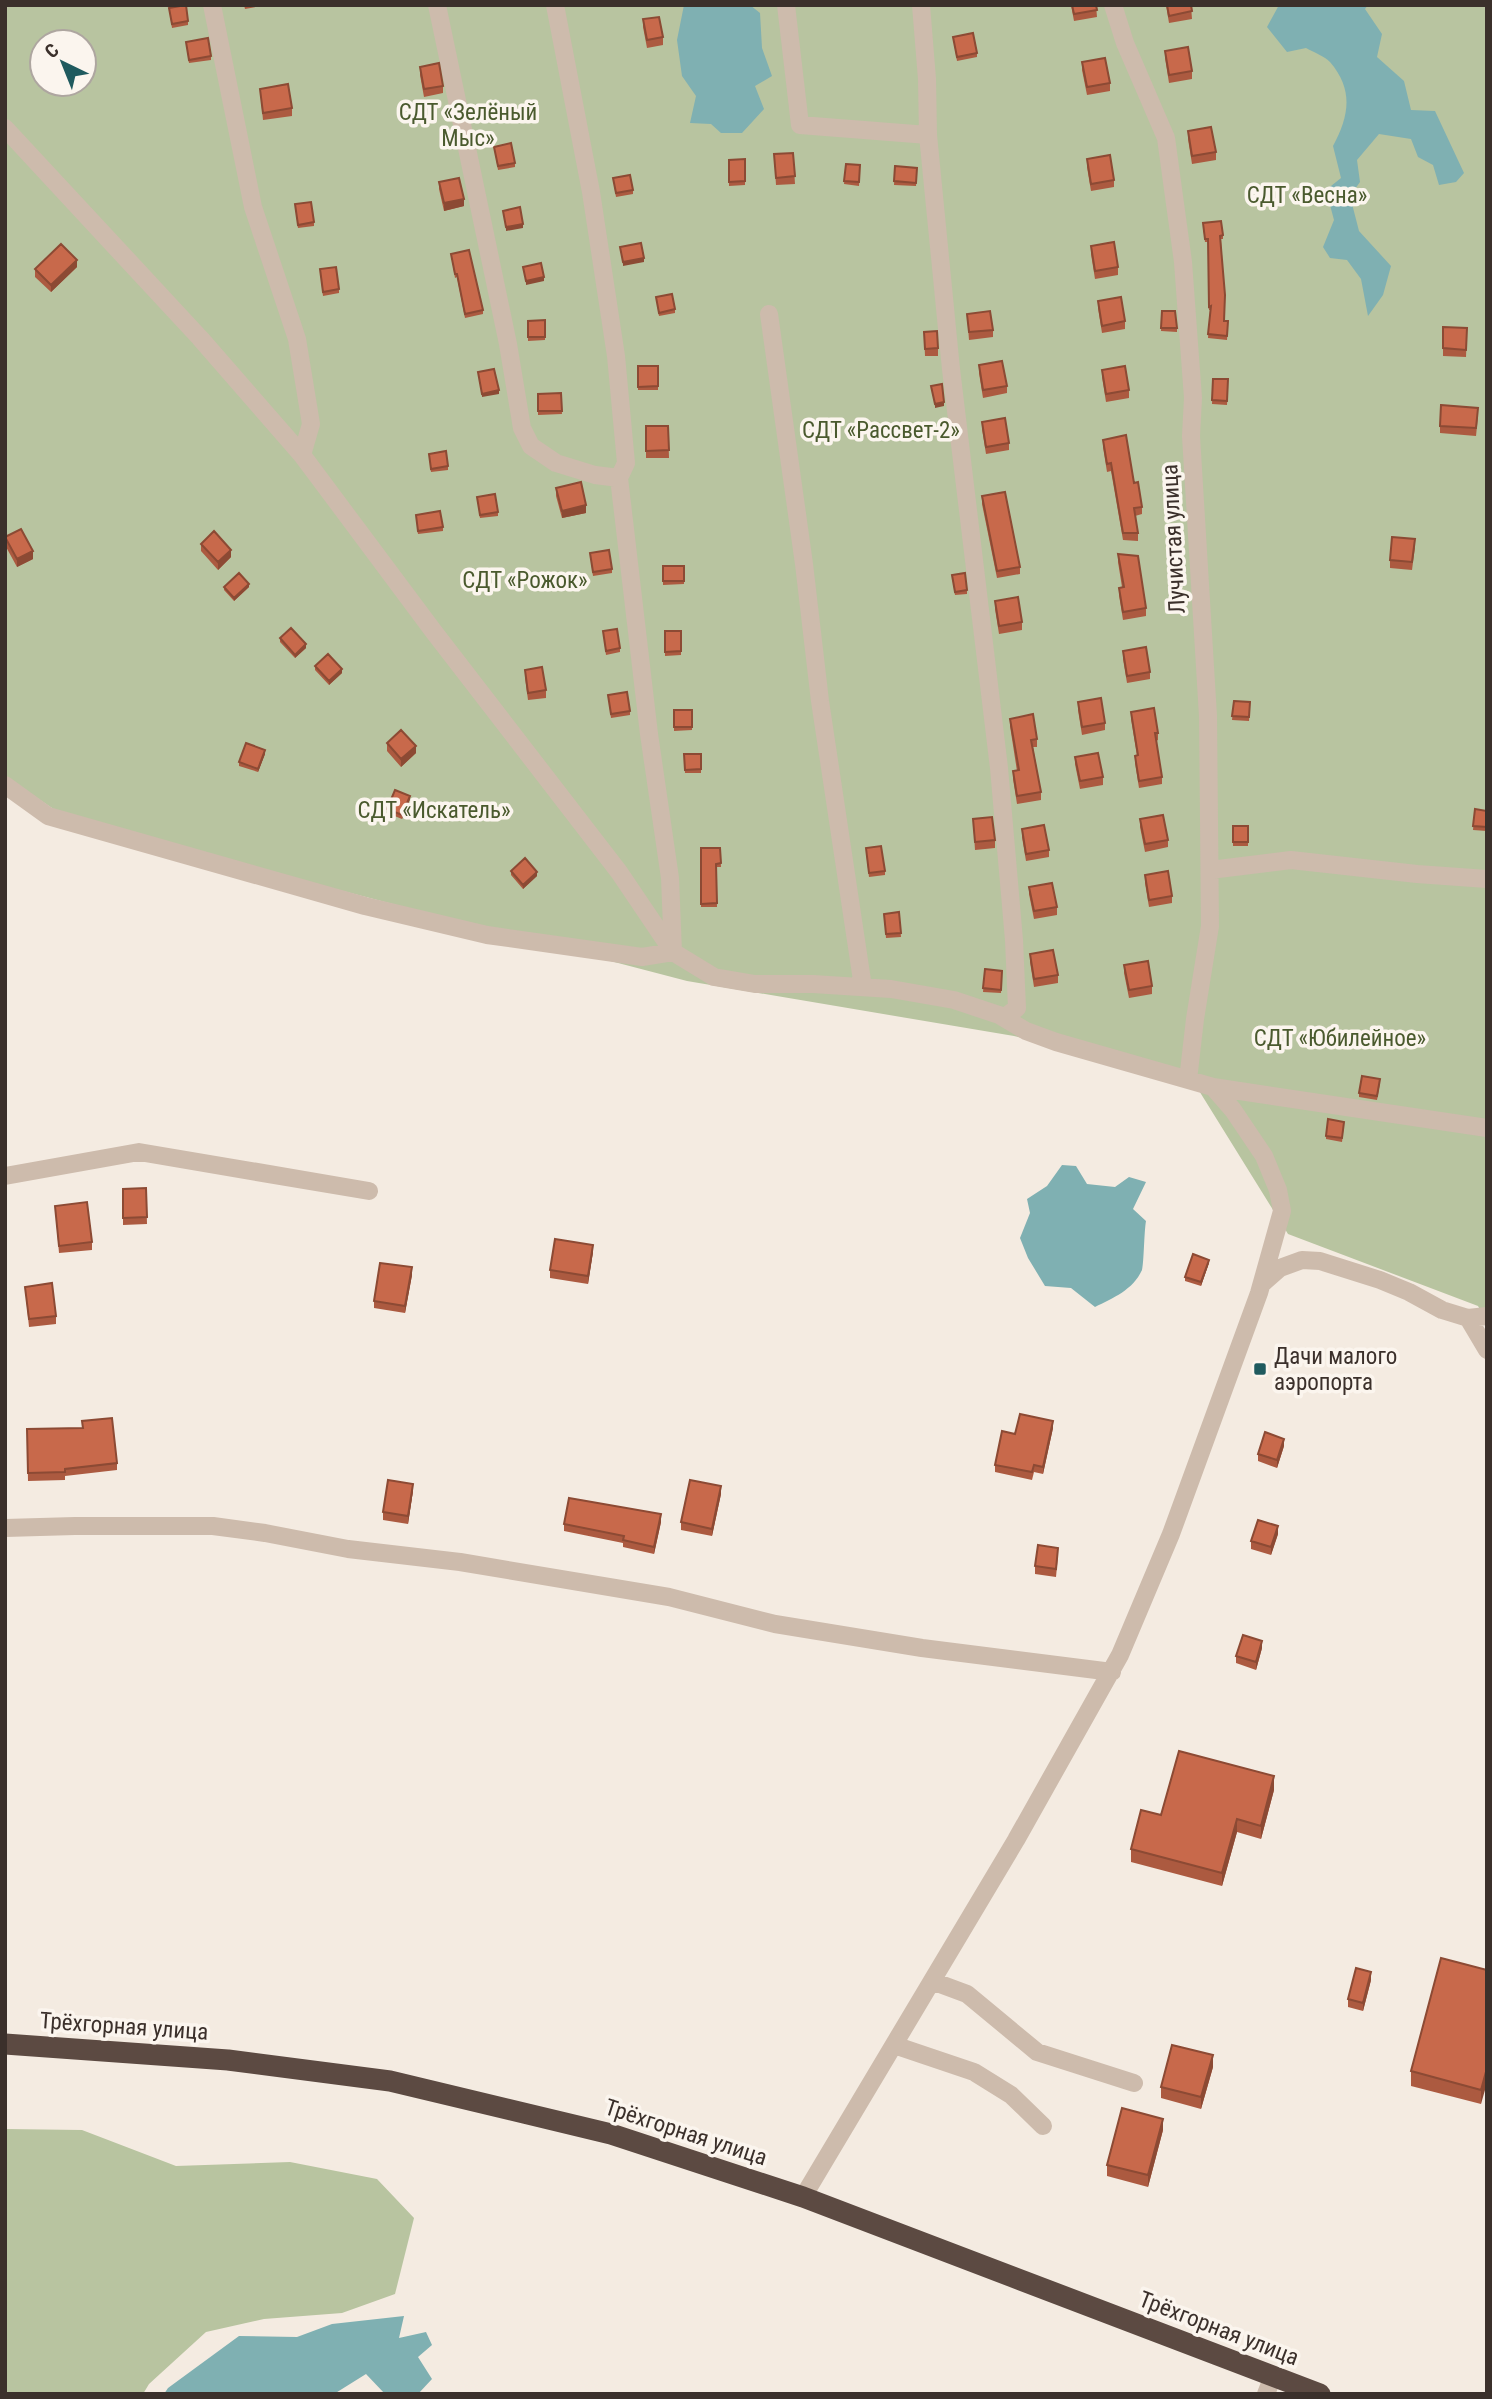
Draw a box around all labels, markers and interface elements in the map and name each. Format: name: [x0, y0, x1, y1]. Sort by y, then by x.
north arrow: [28, 28, 98, 98]
text: С: [40, 39, 64, 63]
park label: СДТ «Зелёный Мыс»: [399, 99, 537, 152]
park label: СДТ «Весна»: [1247, 182, 1367, 209]
park label: СДТ «Рассвет-2»: [802, 417, 960, 444]
street label: Лучистая улица: [1156, 463, 1191, 614]
park label: СДТ «Рожок»: [462, 567, 588, 594]
park label: СДТ «Искатель»: [357, 797, 511, 824]
park label: СДТ «Юбилейное»: [1254, 1025, 1426, 1052]
place label: Дачи малого аэропорта: [1274, 1343, 1397, 1396]
marker: Дачи малого аэропорта: [1252, 1361, 1268, 1377]
street label: Трёхгорная улица: [39, 2007, 209, 2046]
street label: Трёхгорная улица: [601, 2094, 770, 2171]
street label: Трёхгорная улица: [1135, 2286, 1303, 2371]

